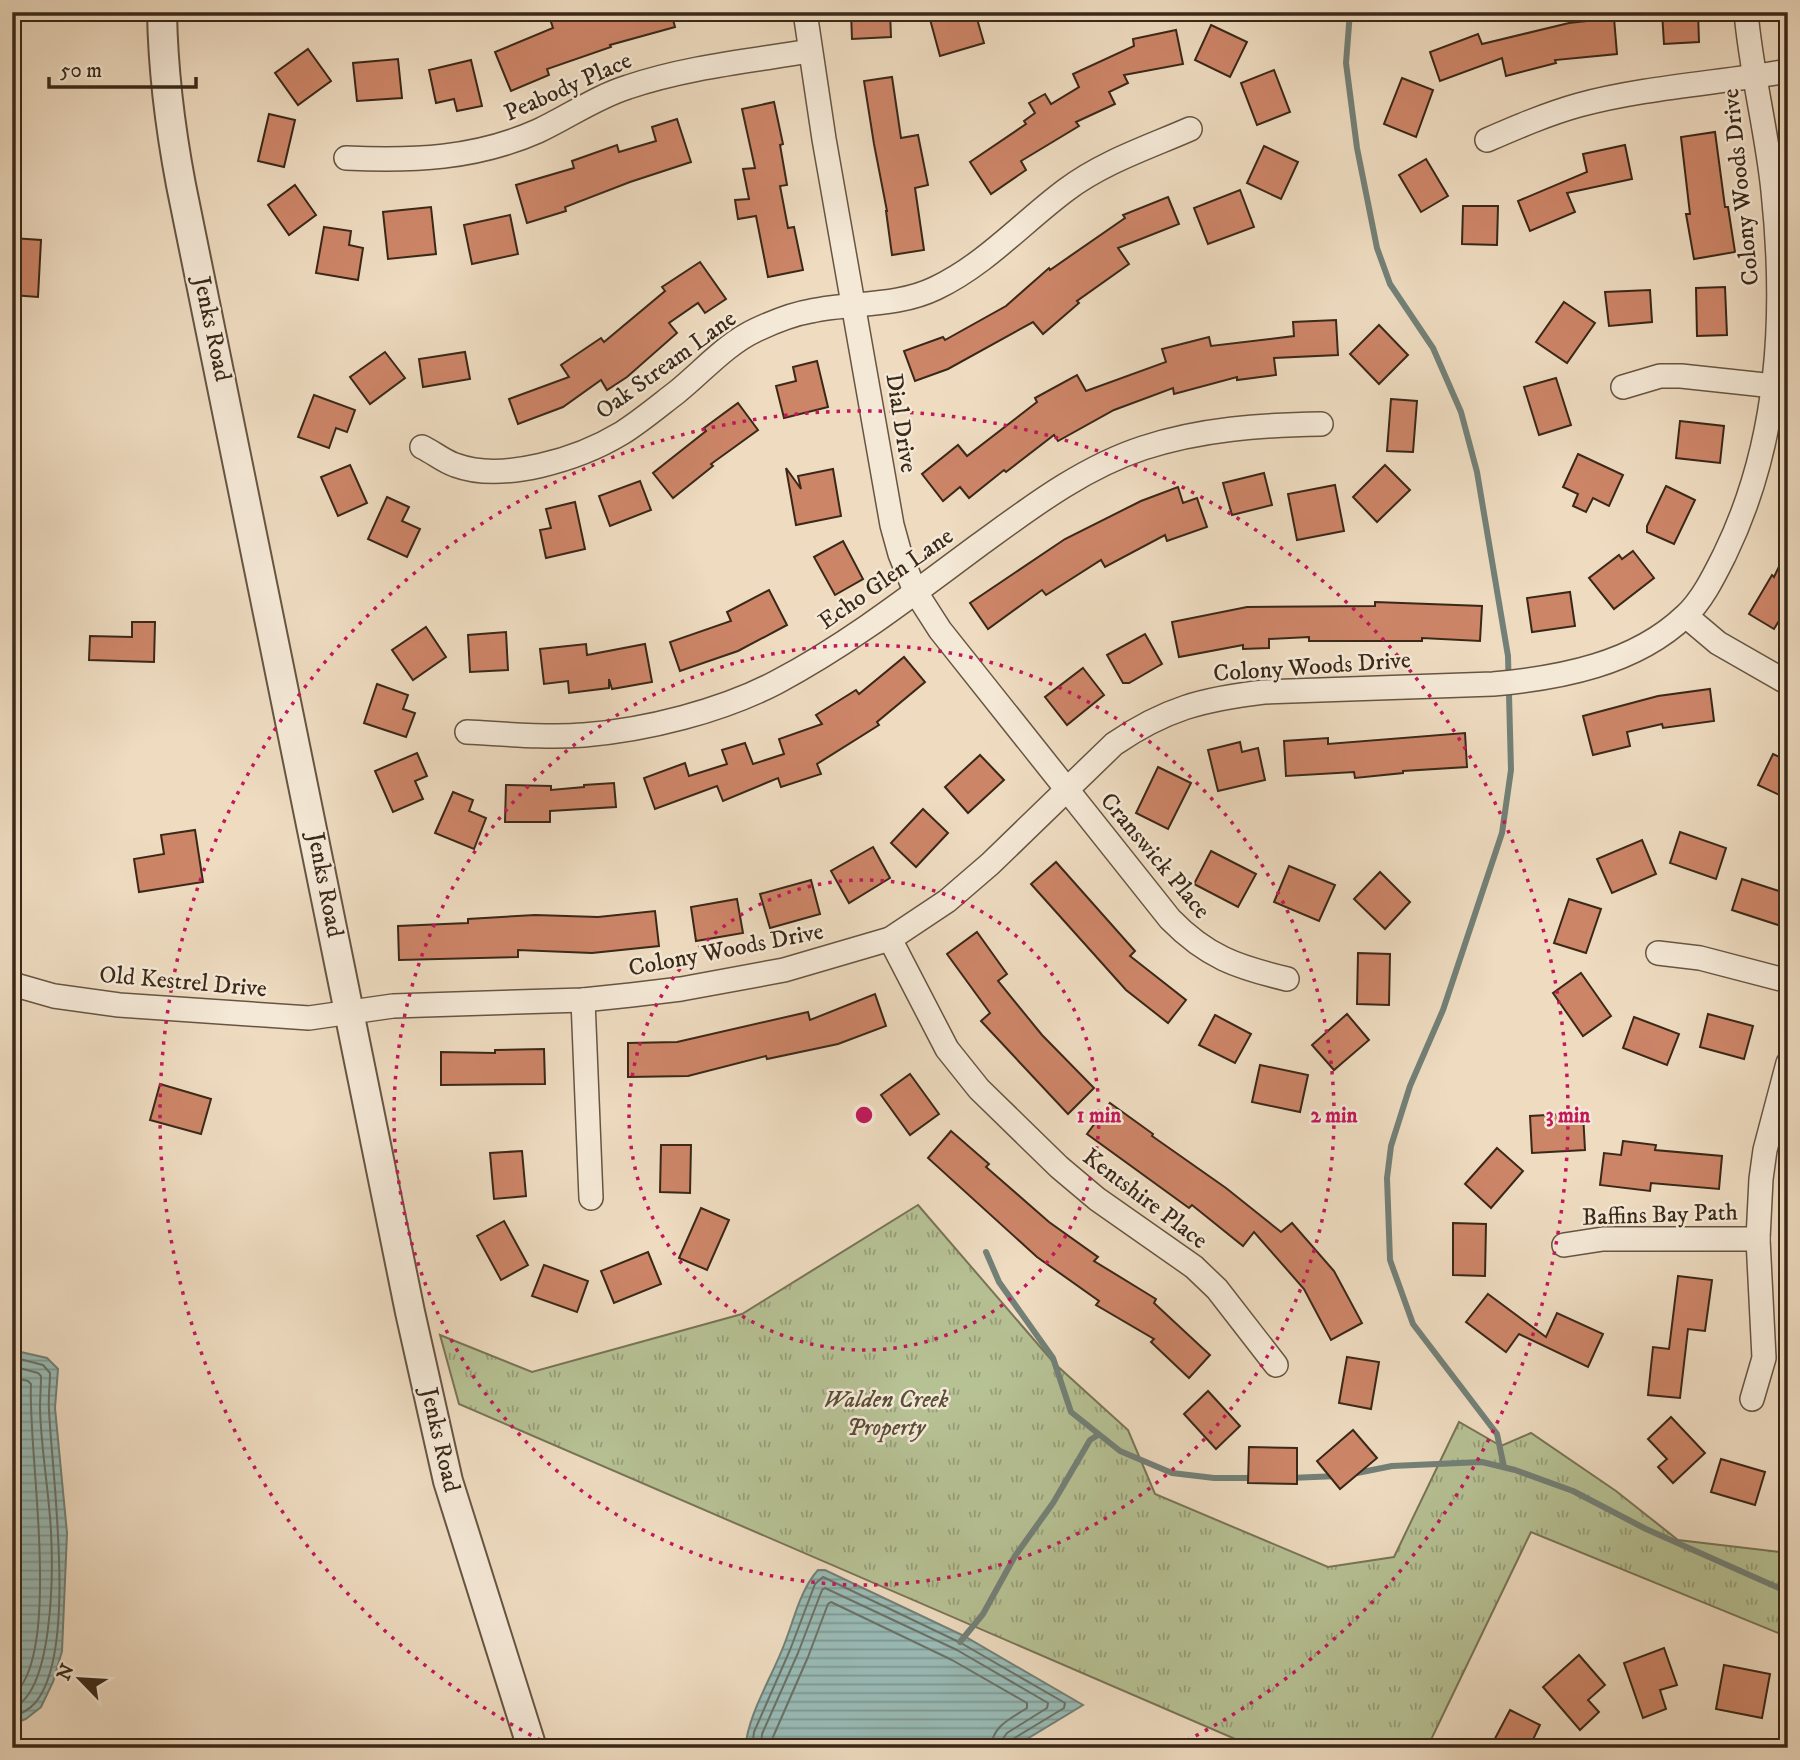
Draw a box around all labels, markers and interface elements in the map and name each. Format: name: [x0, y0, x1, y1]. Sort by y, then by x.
scale bar: [49, 46, 196, 90]
street label: Peabody Place: [500, 46, 637, 128]
text: 50 m: [60, 58, 102, 84]
street label: Colony Woods Drive: [1716, 87, 1766, 287]
street label: Jenks Road: [186, 272, 238, 384]
street label: Oak Stream Lane: [590, 304, 742, 426]
street label: Dial Drive: [878, 371, 924, 475]
street label: Echo Glen Lane: [813, 521, 959, 637]
street label: Colony Woods Drive: [1212, 645, 1412, 689]
street label: Cranswick Place: [1093, 787, 1217, 925]
street label: Jenks Road: [300, 828, 350, 940]
street label: Colony Woods Drive: [626, 916, 826, 984]
street label: Old Kestrel Drive: [98, 960, 268, 1004]
centre of rings: [852, 1103, 876, 1127]
text: 1 min: [1077, 1103, 1122, 1129]
text: 2 min: [1311, 1103, 1359, 1129]
text: 3 min: [1546, 1103, 1591, 1129]
street label: Kentshire Place: [1076, 1142, 1214, 1256]
street label: Baffins Bay Path: [1582, 1197, 1739, 1233]
street label: Jenks Road: [413, 1383, 467, 1495]
park label: Walden Creek Property: [824, 1385, 948, 1443]
north arrow: [46, 1644, 116, 1714]
text: N: [52, 1660, 80, 1684]

